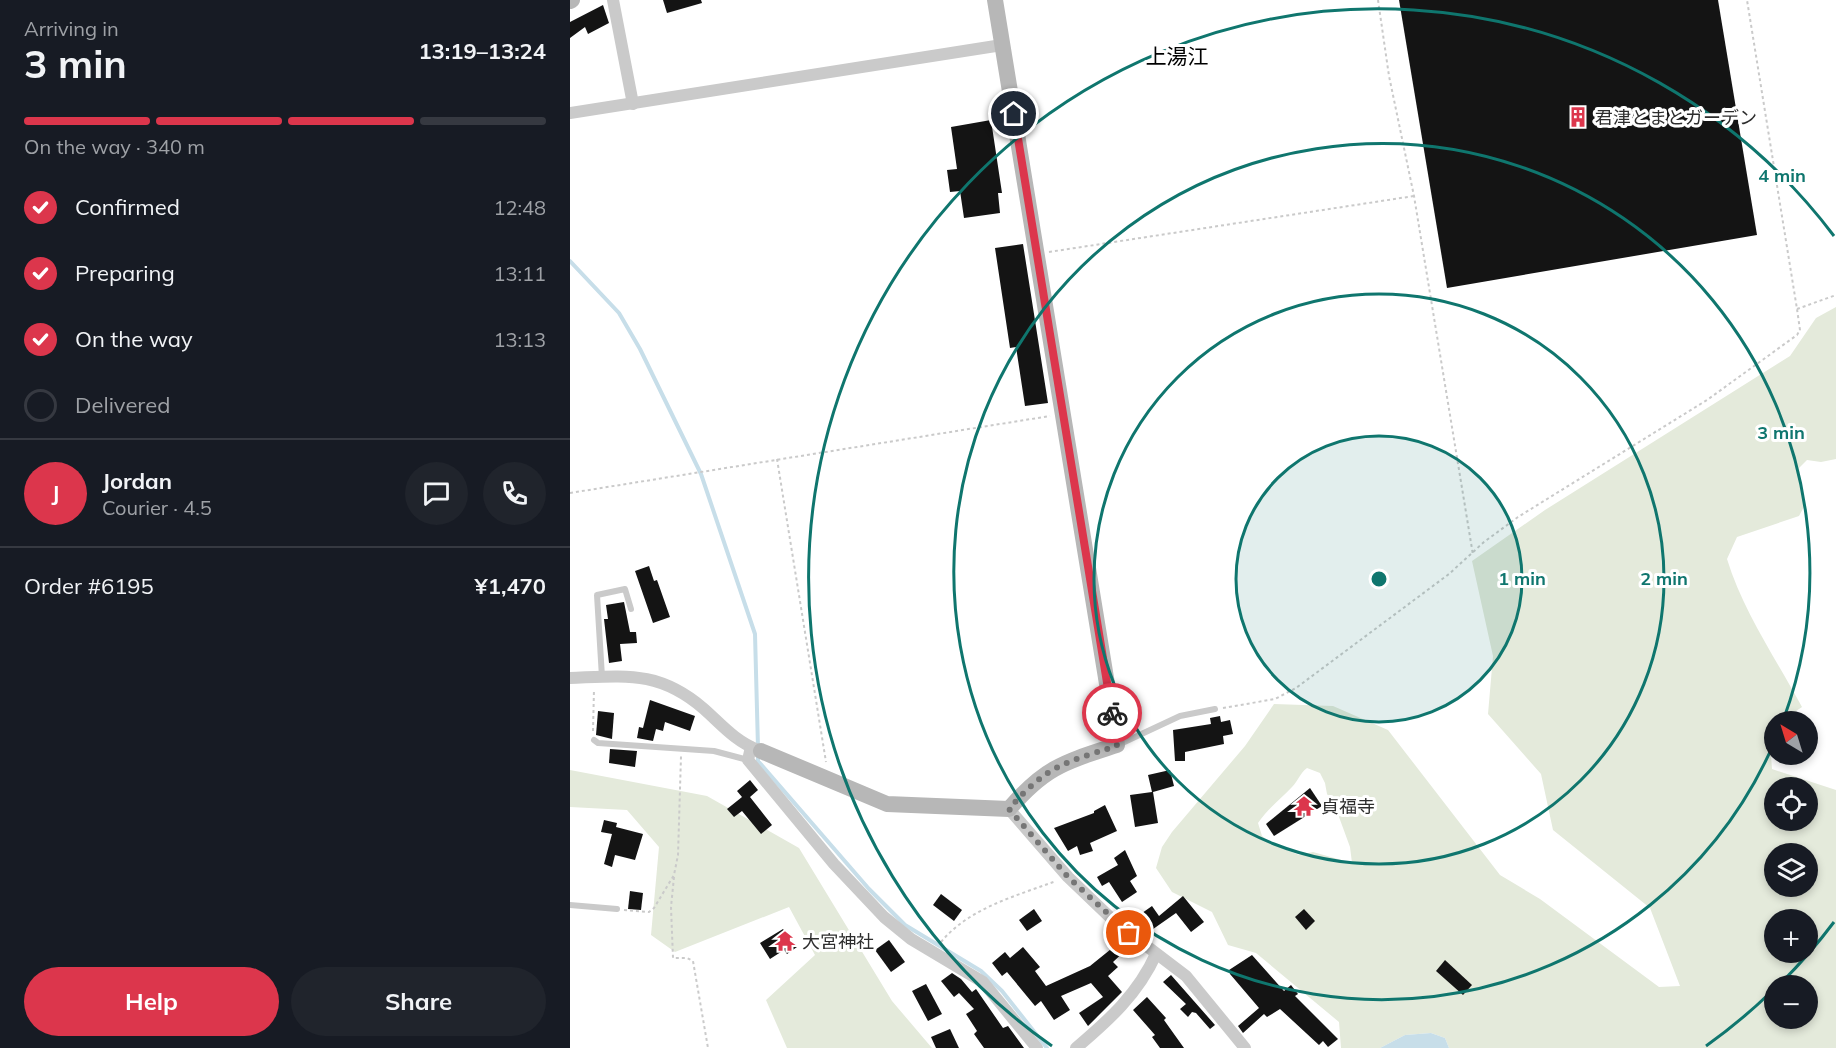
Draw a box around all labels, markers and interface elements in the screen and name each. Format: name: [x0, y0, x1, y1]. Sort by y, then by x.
text: Arriving in: [24, 16, 119, 41]
text: 13:19–13:24: [418, 37, 546, 65]
text: 3 min: [24, 39, 127, 88]
district label: 上湯江: [1146, 43, 1209, 69]
pin: [988, 88, 1039, 139]
icon: home: [997, 97, 1030, 130]
building icon: 君津とまとガーデン: [1566, 105, 1590, 129]
place label: 君津とまとガーデン: [1595, 106, 1757, 129]
text: On the way · 340 m: [24, 134, 205, 159]
text: 4 min: [1758, 164, 1806, 187]
icon: check: [24, 191, 57, 224]
text: Confirmed: [75, 193, 180, 221]
text: 12:48: [493, 195, 546, 220]
icon: check: [24, 257, 57, 290]
text: Preparing: [75, 259, 175, 287]
text: 13:11: [493, 261, 546, 286]
icon: check: [24, 323, 57, 356]
text: On the way: [75, 325, 193, 353]
text: 13:13: [493, 327, 546, 352]
text: Delivered: [75, 391, 170, 419]
text: 3 min: [1757, 421, 1805, 444]
button: chat: [405, 462, 468, 525]
button: phone: [483, 462, 546, 525]
text: Jordan: [102, 467, 172, 495]
text: J: [52, 479, 59, 507]
text: Courier · 4.5: [102, 495, 212, 520]
text: 1 min: [1498, 567, 1546, 590]
text: 2 min: [1640, 567, 1688, 590]
centre of rings: [1369, 569, 1389, 589]
text: Order #6195: [24, 572, 154, 600]
text: ¥1,470: [475, 572, 546, 600]
courier: [1082, 683, 1142, 743]
icon: bike: [1096, 697, 1129, 730]
north arrow: [1764, 711, 1818, 765]
map controls: [1764, 711, 1818, 1029]
button: locate: [1764, 777, 1818, 831]
temple icon: 貞福寺: [1292, 794, 1316, 818]
place label: 貞福寺: [1321, 795, 1375, 818]
button: layers: [1764, 843, 1818, 897]
pin: [1103, 907, 1154, 958]
button: +: [1764, 909, 1818, 963]
icon: bag: [1112, 916, 1145, 949]
temple icon: 大宮神社: [773, 929, 797, 953]
place label: 大宮神社: [802, 930, 874, 953]
button: Help: [24, 967, 279, 1036]
button: Share: [291, 967, 546, 1036]
button: −: [1764, 975, 1818, 1029]

